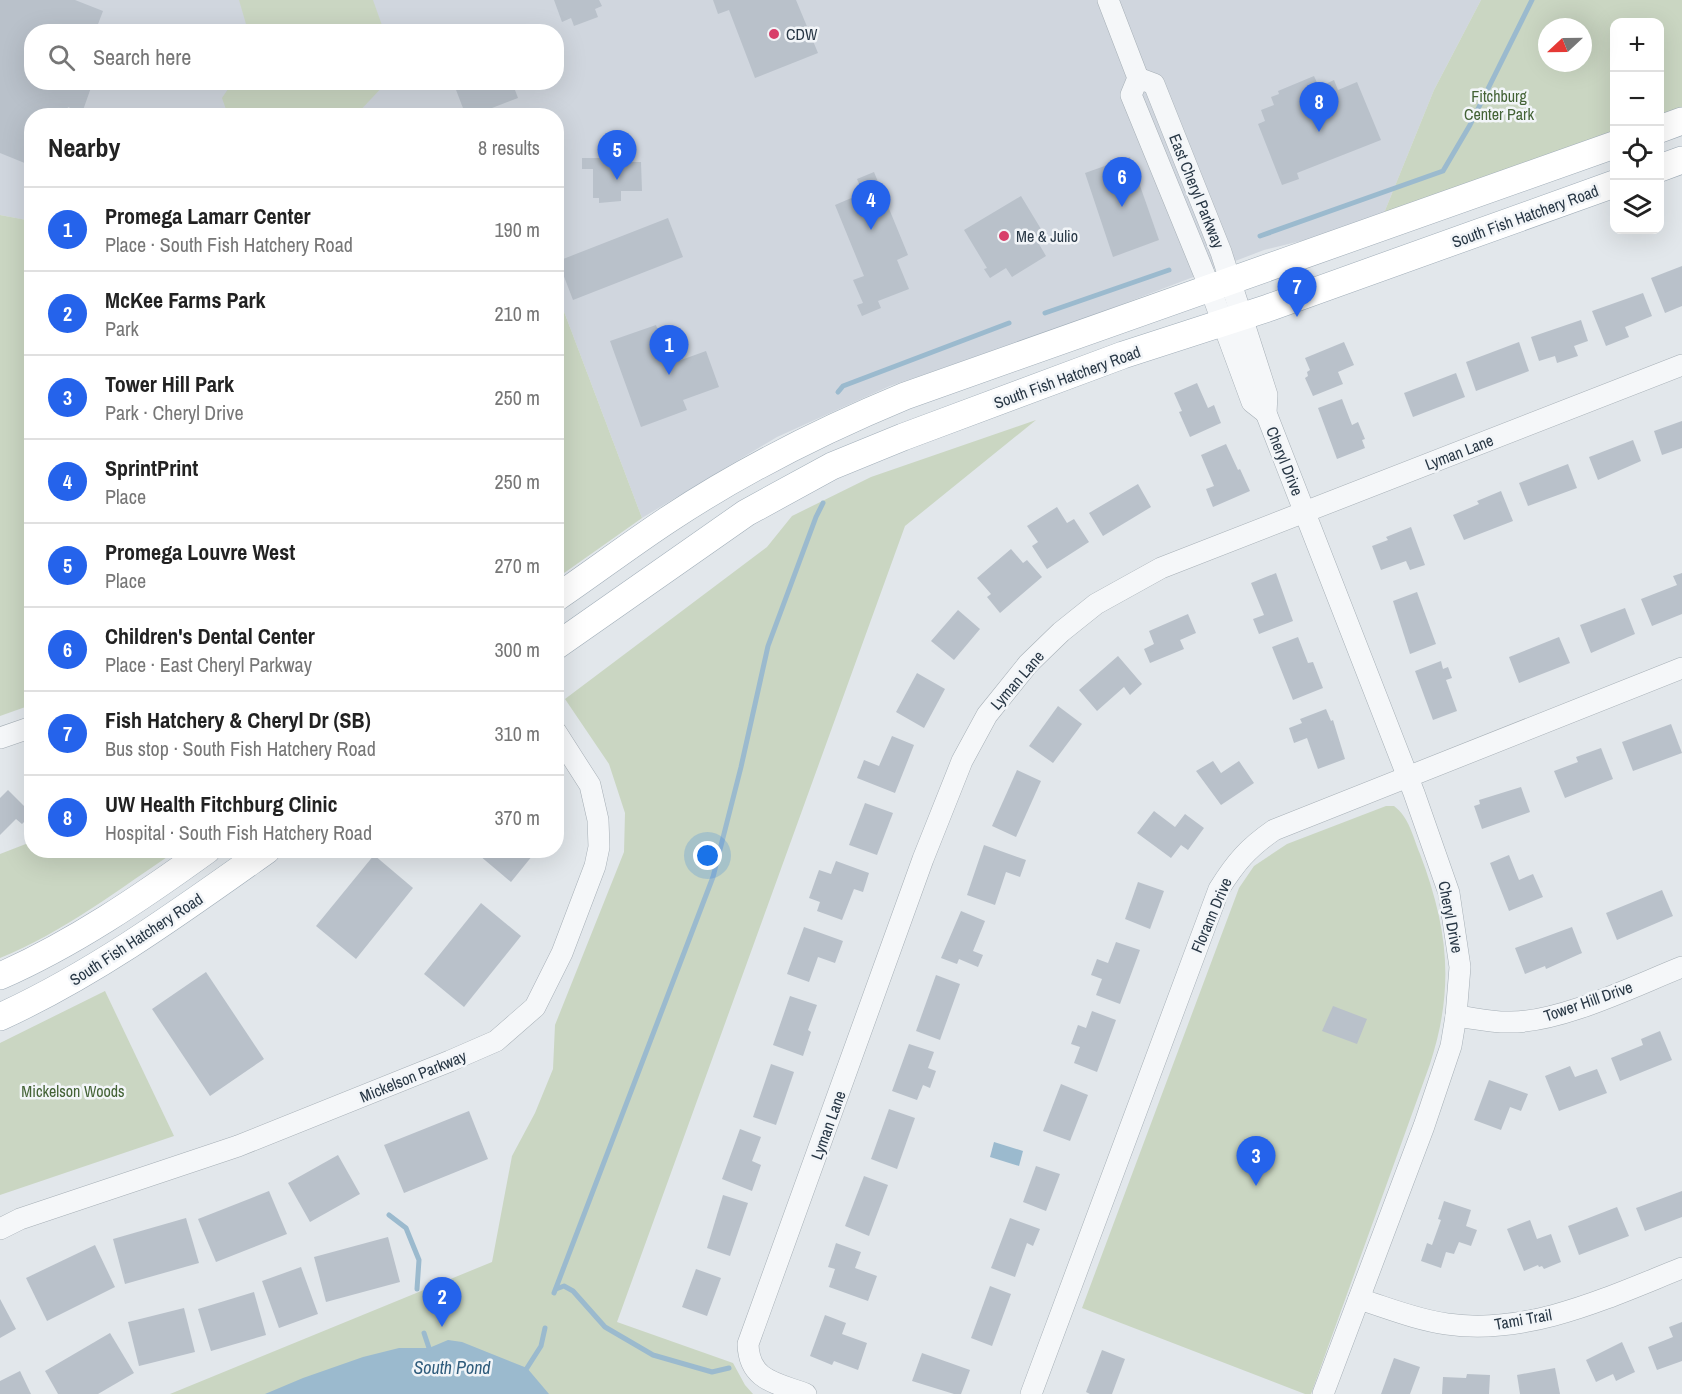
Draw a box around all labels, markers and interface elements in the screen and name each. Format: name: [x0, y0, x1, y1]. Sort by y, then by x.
north arrow: [1538, 18, 1592, 72]
map controls: [1610, 18, 1664, 234]
button: +: [1610, 18, 1664, 72]
place label: CDW: [786, 23, 818, 45]
search box: [24, 24, 564, 90]
marker: CDW: [767, 27, 781, 41]
icon: search: [45, 41, 78, 74]
text: Search here: [93, 42, 191, 72]
button: −: [1610, 72, 1664, 126]
pin: 8: [1300, 82, 1338, 132]
park label: Fitchburg Center Park: [1464, 85, 1534, 125]
button: locate: [1610, 126, 1664, 180]
text: Nearby: [48, 130, 120, 165]
pin: 5: [598, 130, 636, 180]
street label: East Cheryl Parkway: [1164, 130, 1230, 252]
text: 8 results: [478, 134, 540, 161]
pin: 6: [1102, 158, 1142, 207]
street label: South Fish Hatchery Road: [1449, 179, 1601, 253]
pin: 4: [852, 180, 890, 230]
button: layers: [1610, 180, 1664, 234]
text: Promega Lamarr Center: [105, 201, 311, 231]
text: 1: [63, 216, 72, 243]
text: 190 m: [494, 216, 540, 243]
place label: Me & Julio: [1016, 225, 1078, 247]
marker: Me & Julio: [997, 229, 1011, 243]
text: Place · South Fish Hatchery Road: [105, 231, 353, 258]
pin: 7: [1278, 268, 1316, 317]
text: McKee Farms Park: [105, 285, 266, 315]
text: 2: [63, 300, 72, 327]
text: 210 m: [494, 300, 540, 327]
text: Park: [105, 315, 139, 342]
pin: 1: [650, 326, 688, 375]
street label: South Fish Hatchery Road: [991, 340, 1143, 414]
text: Tower Hill Park: [105, 369, 234, 399]
text: 3: [63, 384, 72, 411]
text: 250 m: [494, 384, 540, 411]
text: Park · Cheryl Drive: [105, 399, 244, 426]
street label: Cheryl Drive: [1261, 423, 1309, 499]
street label: Lyman Lane: [1422, 429, 1496, 475]
text: SprintPrint: [105, 453, 198, 483]
text: 4: [63, 468, 72, 495]
text: 250 m: [494, 468, 540, 495]
text: Place: [105, 483, 146, 510]
text: Promega Louvre West: [105, 537, 295, 567]
text: 5: [63, 552, 72, 579]
text: 270 m: [494, 552, 540, 579]
text: Place: [105, 567, 146, 594]
text: Children's Dental Center: [105, 621, 315, 651]
text: 6: [63, 636, 72, 663]
text: 300 m: [494, 636, 540, 663]
street label: Lyman Lane: [985, 646, 1049, 714]
text: Place · East Cheryl Parkway: [105, 651, 312, 678]
text: Fish Hatchery & Cheryl Dr (SB): [105, 705, 371, 735]
text: 7: [63, 720, 72, 747]
text: 310 m: [494, 720, 540, 747]
text: Bus stop · South Fish Hatchery Road: [105, 735, 376, 762]
text: UW Health Fitchburg Clinic: [105, 789, 338, 819]
text: 8: [63, 804, 72, 831]
text: 370 m: [494, 804, 540, 831]
text: Hospital · South Fish Hatchery Road: [105, 819, 372, 846]
your location: [693, 841, 722, 870]
street label: Florann Drive: [1185, 874, 1237, 956]
street label: Cheryl Drive: [1433, 879, 1469, 955]
street label: South Fish Hatchery Road: [65, 888, 207, 990]
street label: Tower Hill Drive: [1541, 976, 1635, 1026]
street label: Mickelson Parkway: [356, 1044, 470, 1107]
park label: Mickelson Woods: [21, 1080, 125, 1102]
street label: Lyman Lane: [805, 1088, 851, 1162]
pin: 3: [1236, 1136, 1276, 1186]
pin: 2: [422, 1278, 462, 1327]
street label: Tami Trail: [1493, 1303, 1553, 1335]
water label: South Pond: [413, 1355, 491, 1380]

